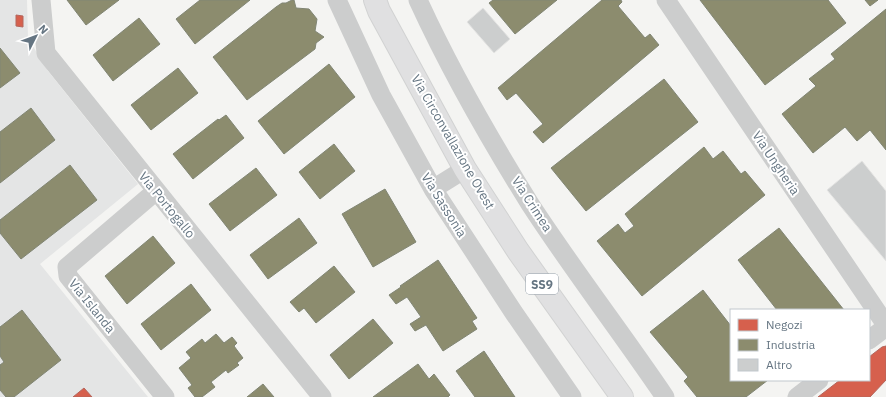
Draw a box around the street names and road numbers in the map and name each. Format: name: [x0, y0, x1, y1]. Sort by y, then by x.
street label: Via Circonvallazione Ovest: [407, 72, 499, 212]
street label: Via Ungheria: [748, 128, 804, 198]
street label: Via Portogallo: [135, 168, 199, 242]
street label: Via Sassonia: [417, 169, 471, 241]
street label: Via Crimea: [508, 173, 556, 235]
road number: SS9: [526, 274, 558, 294]
street label: Via Islanda: [65, 275, 119, 337]

